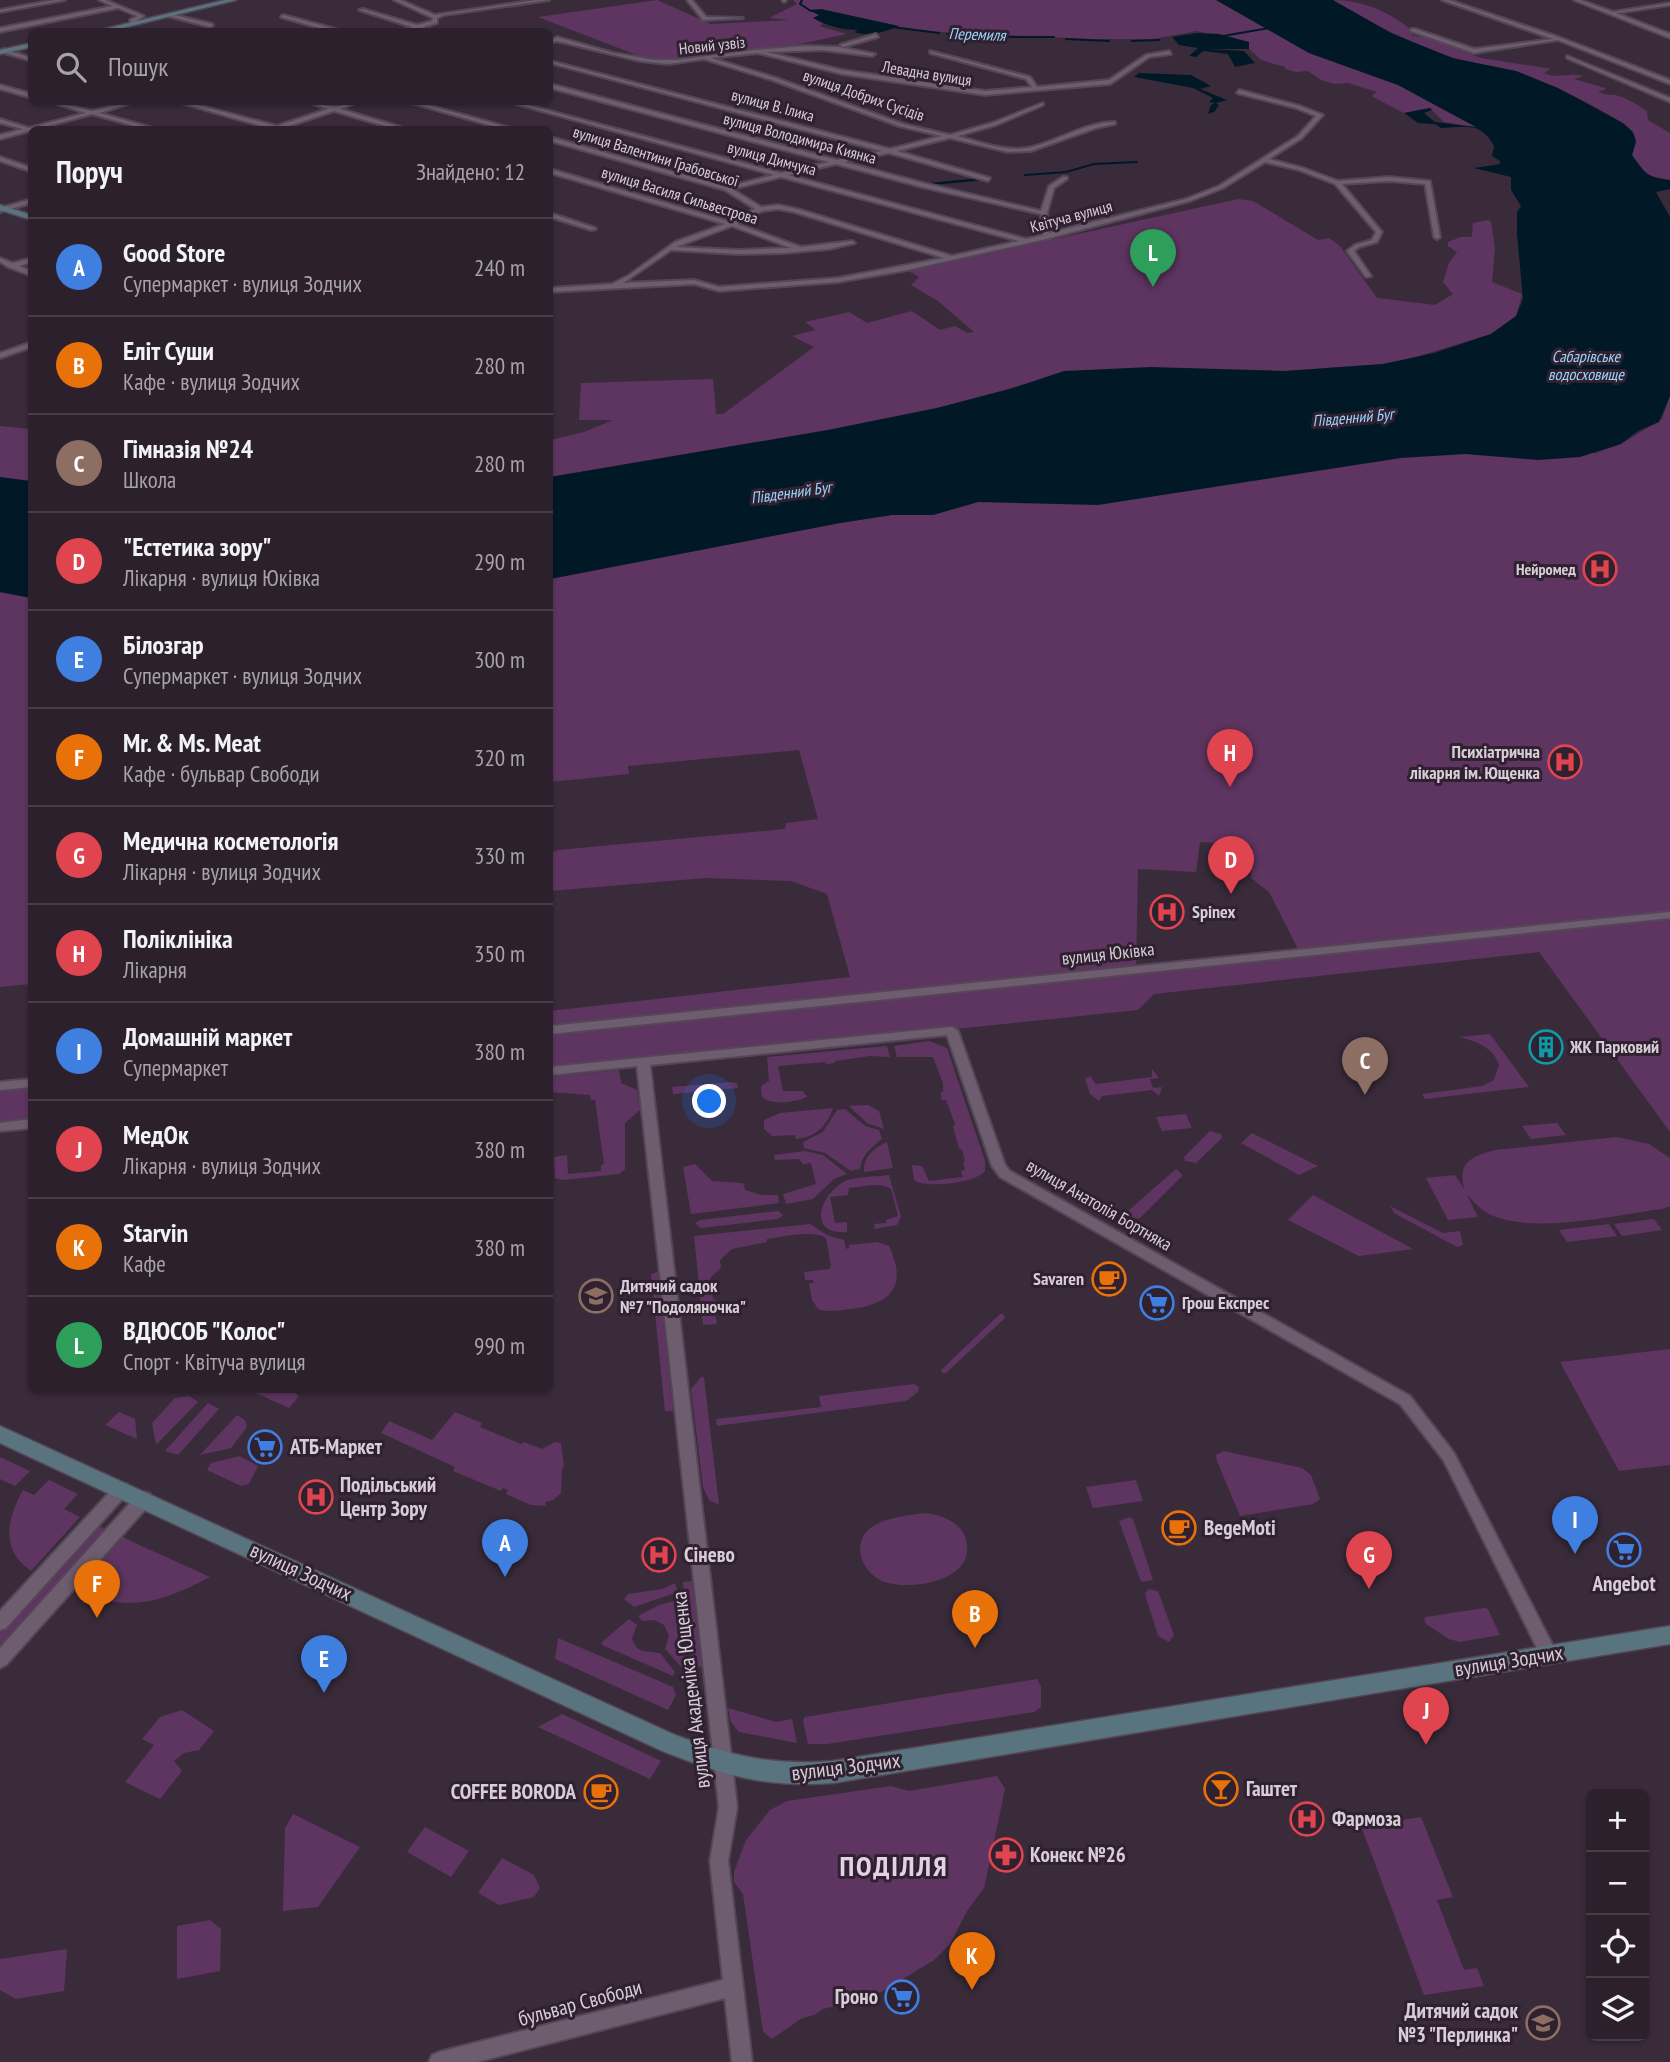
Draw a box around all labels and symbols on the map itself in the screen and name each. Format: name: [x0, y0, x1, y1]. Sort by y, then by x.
water label: Перемиля: [948, 23, 1007, 45]
street label: Новий узвіз: [678, 32, 746, 58]
street label: Левадна вулиця: [880, 56, 973, 90]
street label: вулиця Добрих Сусідів: [801, 65, 927, 125]
street label: вулиця В. Ілика: [729, 84, 817, 126]
street label: вулиця Володимира Киянка: [722, 108, 878, 168]
street label: вулиця Валентини Грабовської: [571, 121, 742, 191]
street label: вулиця Димчука: [725, 137, 819, 179]
street label: вулиця Василя Сильвестрова: [599, 162, 761, 228]
street label: Квітуча вулиця: [1028, 195, 1114, 237]
pin: L: [1130, 229, 1176, 287]
water label: Сабарівське водосховище: [1548, 346, 1625, 384]
water label: Південний Буг: [1312, 403, 1397, 430]
water label: Південний Буг: [749, 476, 835, 508]
hospital icon: Нейромед: [1581, 550, 1619, 588]
place label: Нейромед: [1516, 559, 1576, 579]
pin: H: [1207, 729, 1253, 787]
place label: Психіатрична лікарня ім. Ющенка: [1409, 740, 1540, 784]
hospital icon: Психіатрична лікарня ім. Ющенка: [1546, 743, 1584, 781]
pin: D: [1208, 836, 1254, 894]
hospital icon: Spinex: [1148, 893, 1186, 931]
place label: Spinex: [1192, 900, 1235, 923]
street label: вулиця Юківка: [1061, 937, 1155, 970]
building icon: ЖК Парковий: [1527, 1028, 1565, 1066]
place label: ЖК Парковий: [1569, 1035, 1659, 1058]
pin: C: [1342, 1037, 1388, 1095]
your location: [692, 1084, 726, 1118]
street label: вулиця Анатолія Бортняка: [1022, 1154, 1176, 1256]
cafe icon: Savaren: [1090, 1260, 1128, 1298]
place label: Savaren: [1033, 1267, 1084, 1290]
place label: Дитячий садок №7 "Подоляночка": [620, 1274, 746, 1318]
school or university icon: Дитячий садок №7 "Подоляночка": [577, 1277, 615, 1315]
supermarket icon: Грош Експрес: [1138, 1284, 1176, 1322]
place label: Грош Експрес: [1182, 1291, 1270, 1314]
supermarket icon: АТБ-Маркет: [246, 1428, 284, 1466]
place label: АТБ-Маркет: [289, 1433, 383, 1460]
place label: Подільський Центр Зору: [340, 1471, 436, 1522]
hospital icon: Подільський Центр Зору: [297, 1478, 335, 1516]
pin: I: [1552, 1496, 1598, 1554]
cafe icon: BegeMoti: [1160, 1509, 1198, 1547]
place label: BegeMoti: [1204, 1514, 1276, 1541]
pin: A: [482, 1519, 528, 1577]
pin: G: [1346, 1531, 1392, 1589]
supermarket icon: Angebot: [1605, 1531, 1643, 1569]
street label: вулиця Зодчих: [246, 1536, 357, 1607]
hospital icon: Сінево: [640, 1536, 678, 1574]
place label: Сінево: [684, 1541, 735, 1568]
pin: F: [74, 1560, 120, 1618]
place label: Angebot: [1592, 1570, 1656, 1597]
street label: вулиця Академіка Ющенка: [665, 1590, 716, 1790]
pin: B: [952, 1590, 998, 1648]
pin: E: [301, 1635, 347, 1693]
street label: вулиця Зодчих: [1453, 1639, 1565, 1682]
pin: J: [1403, 1687, 1449, 1745]
street label: вулиця Зодчих: [790, 1746, 902, 1787]
bar icon: Гаштет: [1202, 1770, 1240, 1808]
cafe icon: COFFEE BORODA: [582, 1773, 620, 1811]
place label: Гаштет: [1246, 1775, 1298, 1802]
place label: COFFEE BORODA: [451, 1778, 576, 1805]
hospital icon: Фармоза: [1288, 1800, 1326, 1838]
place label: Фармоза: [1332, 1805, 1402, 1832]
pharmacy icon: Конекс №26: [987, 1836, 1025, 1874]
place label: Конекс №26: [1030, 1841, 1126, 1868]
district label: ПОДІЛЛЯ: [839, 1847, 949, 1884]
pin: K: [949, 1932, 995, 1990]
street label: бульвар Свободи: [515, 1973, 645, 2032]
supermarket icon: Гроно: [883, 1978, 921, 2016]
place label: Гроно: [835, 1983, 878, 2010]
place label: Дитячий садок №3 "Перлинка": [1398, 1997, 1518, 2048]
school or university icon: Дитячий садок №3 "Перлинка": [1524, 2004, 1562, 2042]

